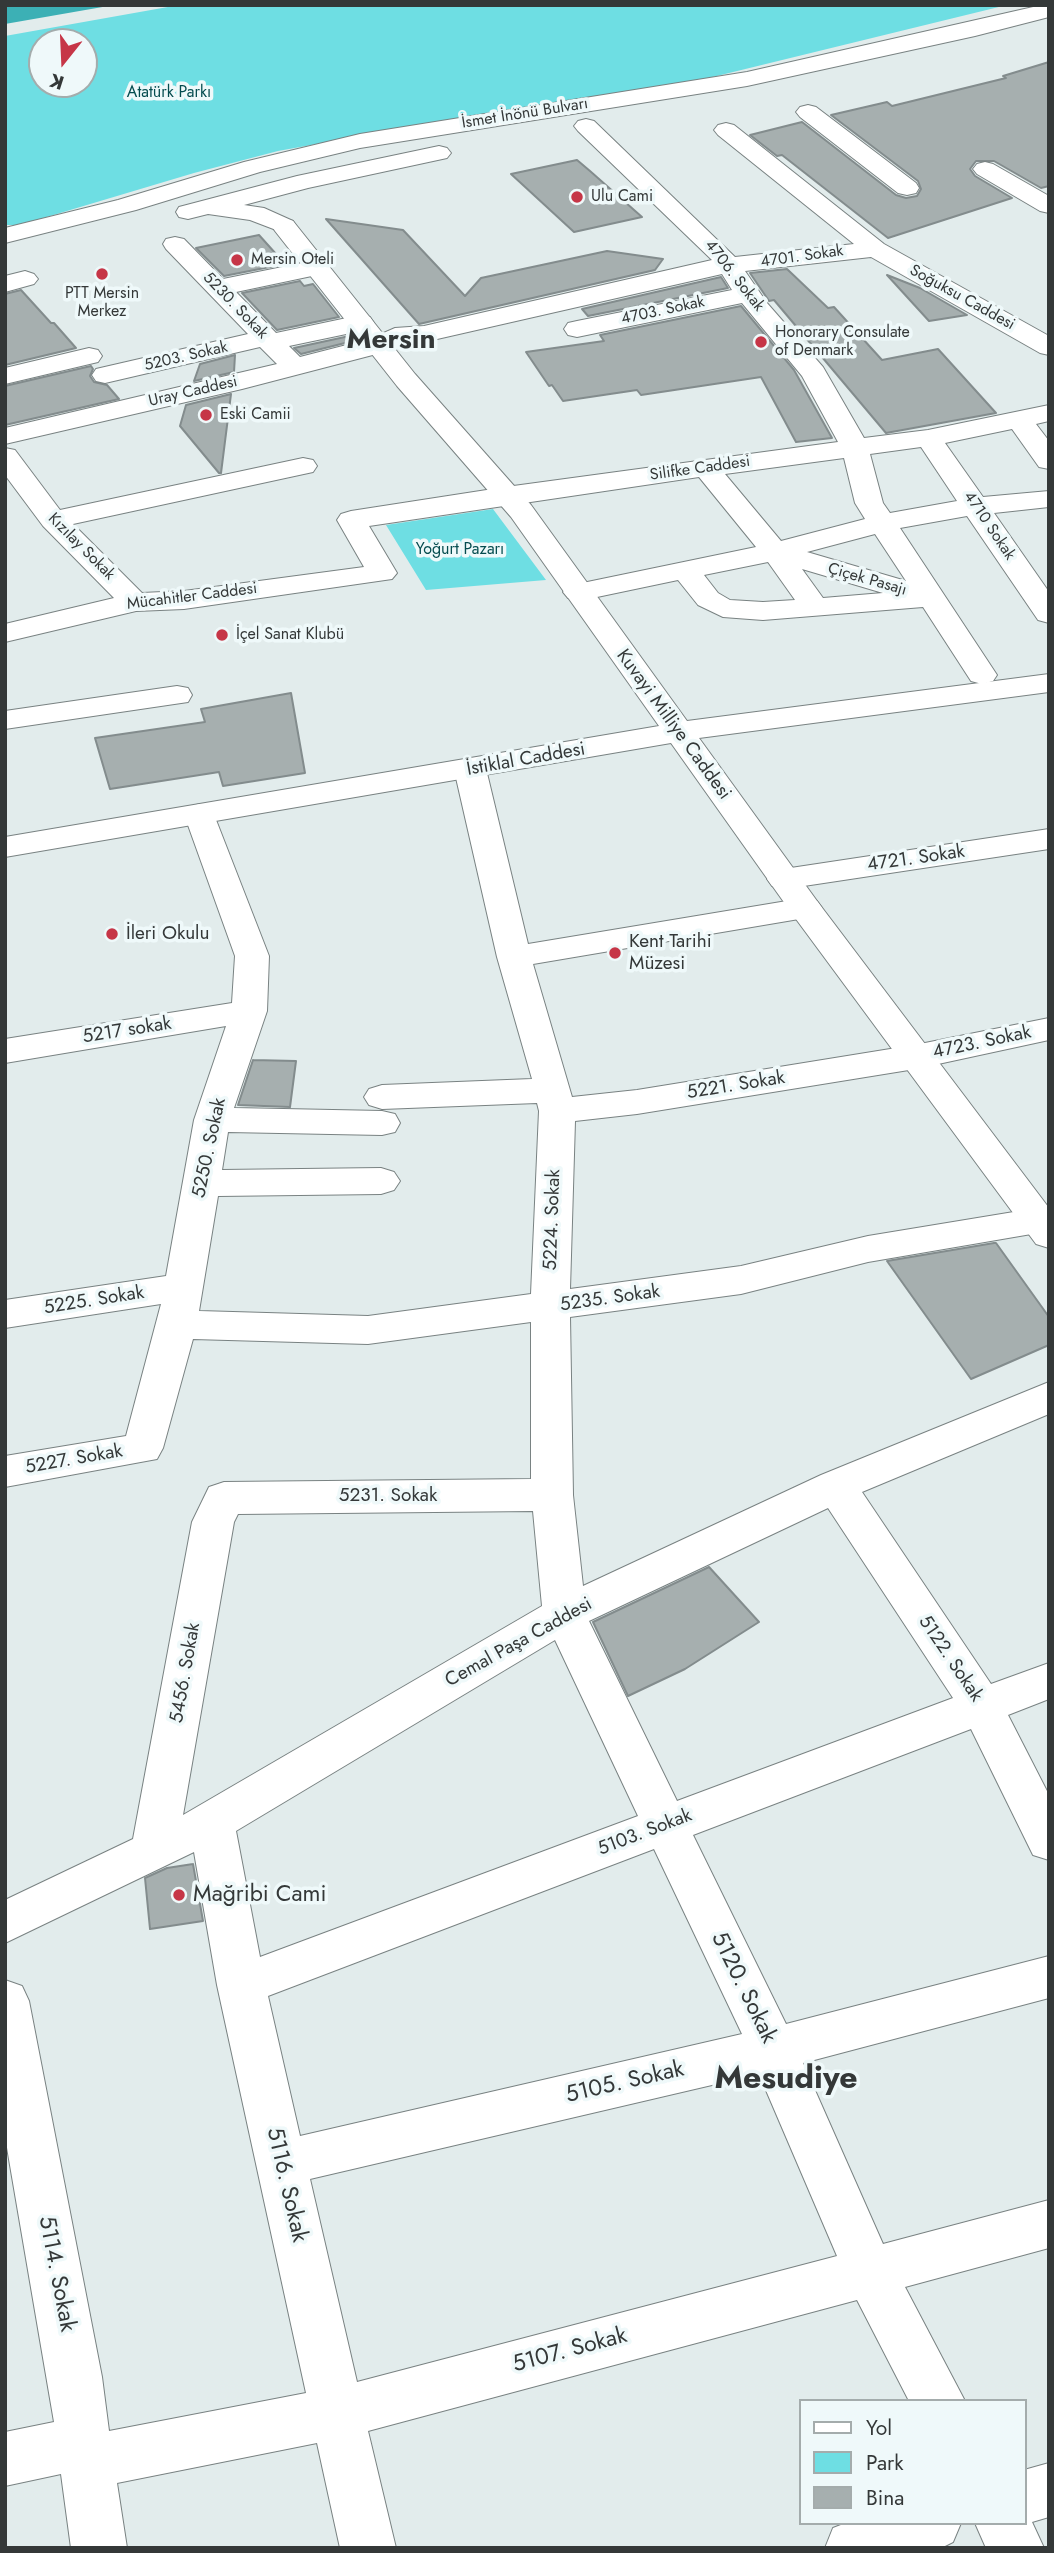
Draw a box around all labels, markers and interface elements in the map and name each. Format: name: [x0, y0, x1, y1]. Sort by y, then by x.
north arrow: [28, 28, 98, 98]
text: K: [46, 67, 67, 96]
park label: Atatürk Parkı: [127, 83, 211, 103]
street label: İsmet İnönü Bulvarı: [460, 95, 590, 133]
place label: Ulu Cami: [591, 187, 653, 207]
marker: Ulu Cami: [569, 189, 585, 205]
street label: 4706. Sokak: [700, 236, 768, 316]
street label: 4701. Sokak: [759, 242, 845, 272]
place label: Mersin Oteli: [251, 250, 334, 270]
marker: Mersin Oteli: [229, 252, 245, 268]
street label: Soğuksu Caddesi: [906, 261, 1018, 335]
marker: PTT Mersin Merkez: [94, 266, 110, 282]
street label: 5230. Sokak: [198, 269, 272, 343]
place label: PTT Mersin Merkez: [65, 284, 139, 322]
street label: 4703. Sokak: [620, 293, 706, 329]
place label: Honorary Consulate of Denmark: [775, 323, 910, 361]
district label: Mersin: [346, 324, 436, 358]
marker: Honorary Consulate of Denmark: [753, 334, 769, 350]
street label: 5203. Sokak: [142, 338, 230, 376]
street label: Uray Caddesi: [147, 372, 239, 412]
place label: Eski Camii: [220, 405, 291, 425]
marker: Eski Camii: [198, 407, 214, 423]
street label: Silifke Caddesi: [649, 452, 751, 486]
street label: 4710 Sokak: [959, 488, 1019, 564]
street label: Kızılay Sokak: [43, 509, 119, 585]
park label: Yoğurt Pazarı: [416, 540, 504, 560]
street label: Çiçek Pasajı: [825, 560, 909, 600]
street label: Mücahitler Caddesi: [126, 579, 258, 615]
place label: İçel Sanat Klubü: [236, 625, 344, 645]
marker: İçel Sanat Klubü: [214, 627, 230, 643]
street label: Kuvayi Milliye Caddesi: [611, 645, 735, 805]
street label: İstiklal Caddesi: [465, 738, 587, 782]
street label: 4721. Sokak: [866, 841, 966, 877]
place label: İleri Okulu: [126, 923, 209, 945]
marker: İleri Okulu: [104, 926, 120, 942]
place label: Kent Tarihi Müzesi: [629, 931, 712, 975]
marker: Kent Tarihi Müzesi: [607, 945, 623, 961]
street label: 5217 sokak: [81, 1013, 173, 1049]
street label: 4723. Sokak: [931, 1021, 1033, 1065]
street label: 5221. Sokak: [685, 1067, 787, 1105]
street label: 5250. Sokak: [188, 1096, 232, 1200]
street label: 5224. Sokak: [540, 1169, 566, 1271]
street label: 5235. Sokak: [559, 1281, 661, 1317]
street label: 5225. Sokak: [42, 1282, 146, 1320]
street label: 5227. Sokak: [24, 1440, 124, 1480]
street label: 5231. Sokak: [339, 1485, 437, 1507]
street label: Cemal Paşa Caddesi: [442, 1593, 596, 1693]
street label: 5122. Sokak: [913, 1612, 987, 1706]
street label: 5456. Sokak: [166, 1621, 206, 1725]
street label: 5103. Sokak: [595, 1805, 695, 1861]
place label: Mağribi Cami: [193, 1881, 326, 1909]
marker: Mağribi Cami: [171, 1887, 187, 1903]
street label: 5120. Sokak: [704, 1928, 782, 2048]
street label: 5105. Sokak: [563, 2056, 687, 2110]
district label: Mesudiye: [715, 2061, 857, 2099]
street label: 5116. Sokak: [259, 2125, 313, 2245]
street label: 5114. Sokak: [31, 2214, 81, 2334]
street label: 5107. Sokak: [510, 2323, 630, 2379]
legend: [799, 2399, 1026, 2525]
text: Yol: [866, 2413, 892, 2443]
text: Park: [866, 2448, 903, 2478]
text: Bina: [866, 2483, 904, 2513]

